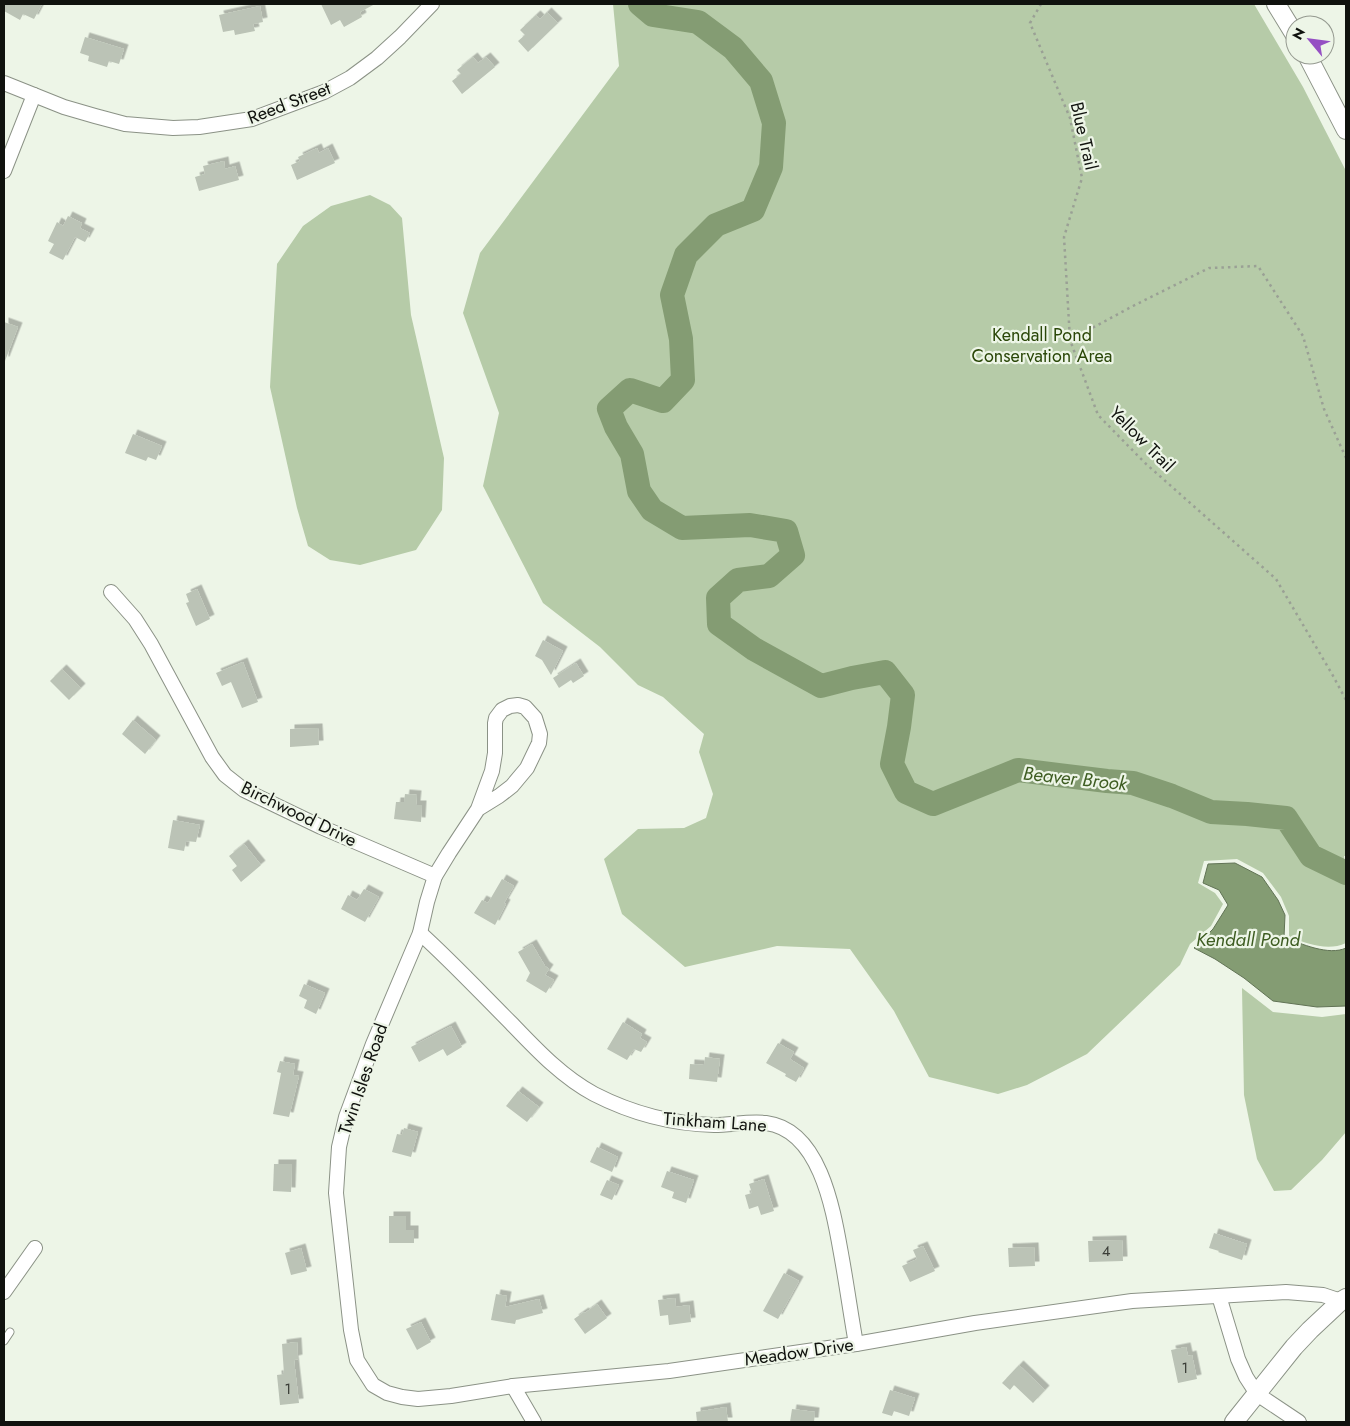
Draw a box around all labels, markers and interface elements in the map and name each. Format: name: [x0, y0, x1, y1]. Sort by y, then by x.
north arrow: [1285, 15, 1335, 65]
text: N: [1287, 24, 1310, 43]
street label: Reed Street: [244, 75, 335, 131]
street label: Blue Trail: [1064, 100, 1104, 172]
park label: Kendall Pond Conservation Area: [972, 322, 1112, 369]
street label: Yellow Trail: [1103, 400, 1181, 478]
water label: Beaver Brook: [1022, 760, 1129, 797]
street label: Birchwood Drive: [237, 775, 361, 853]
water label: Kendall Pond: [1196, 926, 1301, 953]
street label: Twin Isles Road: [332, 1020, 394, 1138]
street label: Tinkham Lane: [662, 1105, 768, 1139]
house number: 4: [1102, 1240, 1111, 1262]
street label: Meadow Drive: [743, 1331, 855, 1373]
house number: 1: [1182, 1357, 1188, 1379]
house number: 1: [285, 1378, 291, 1400]

